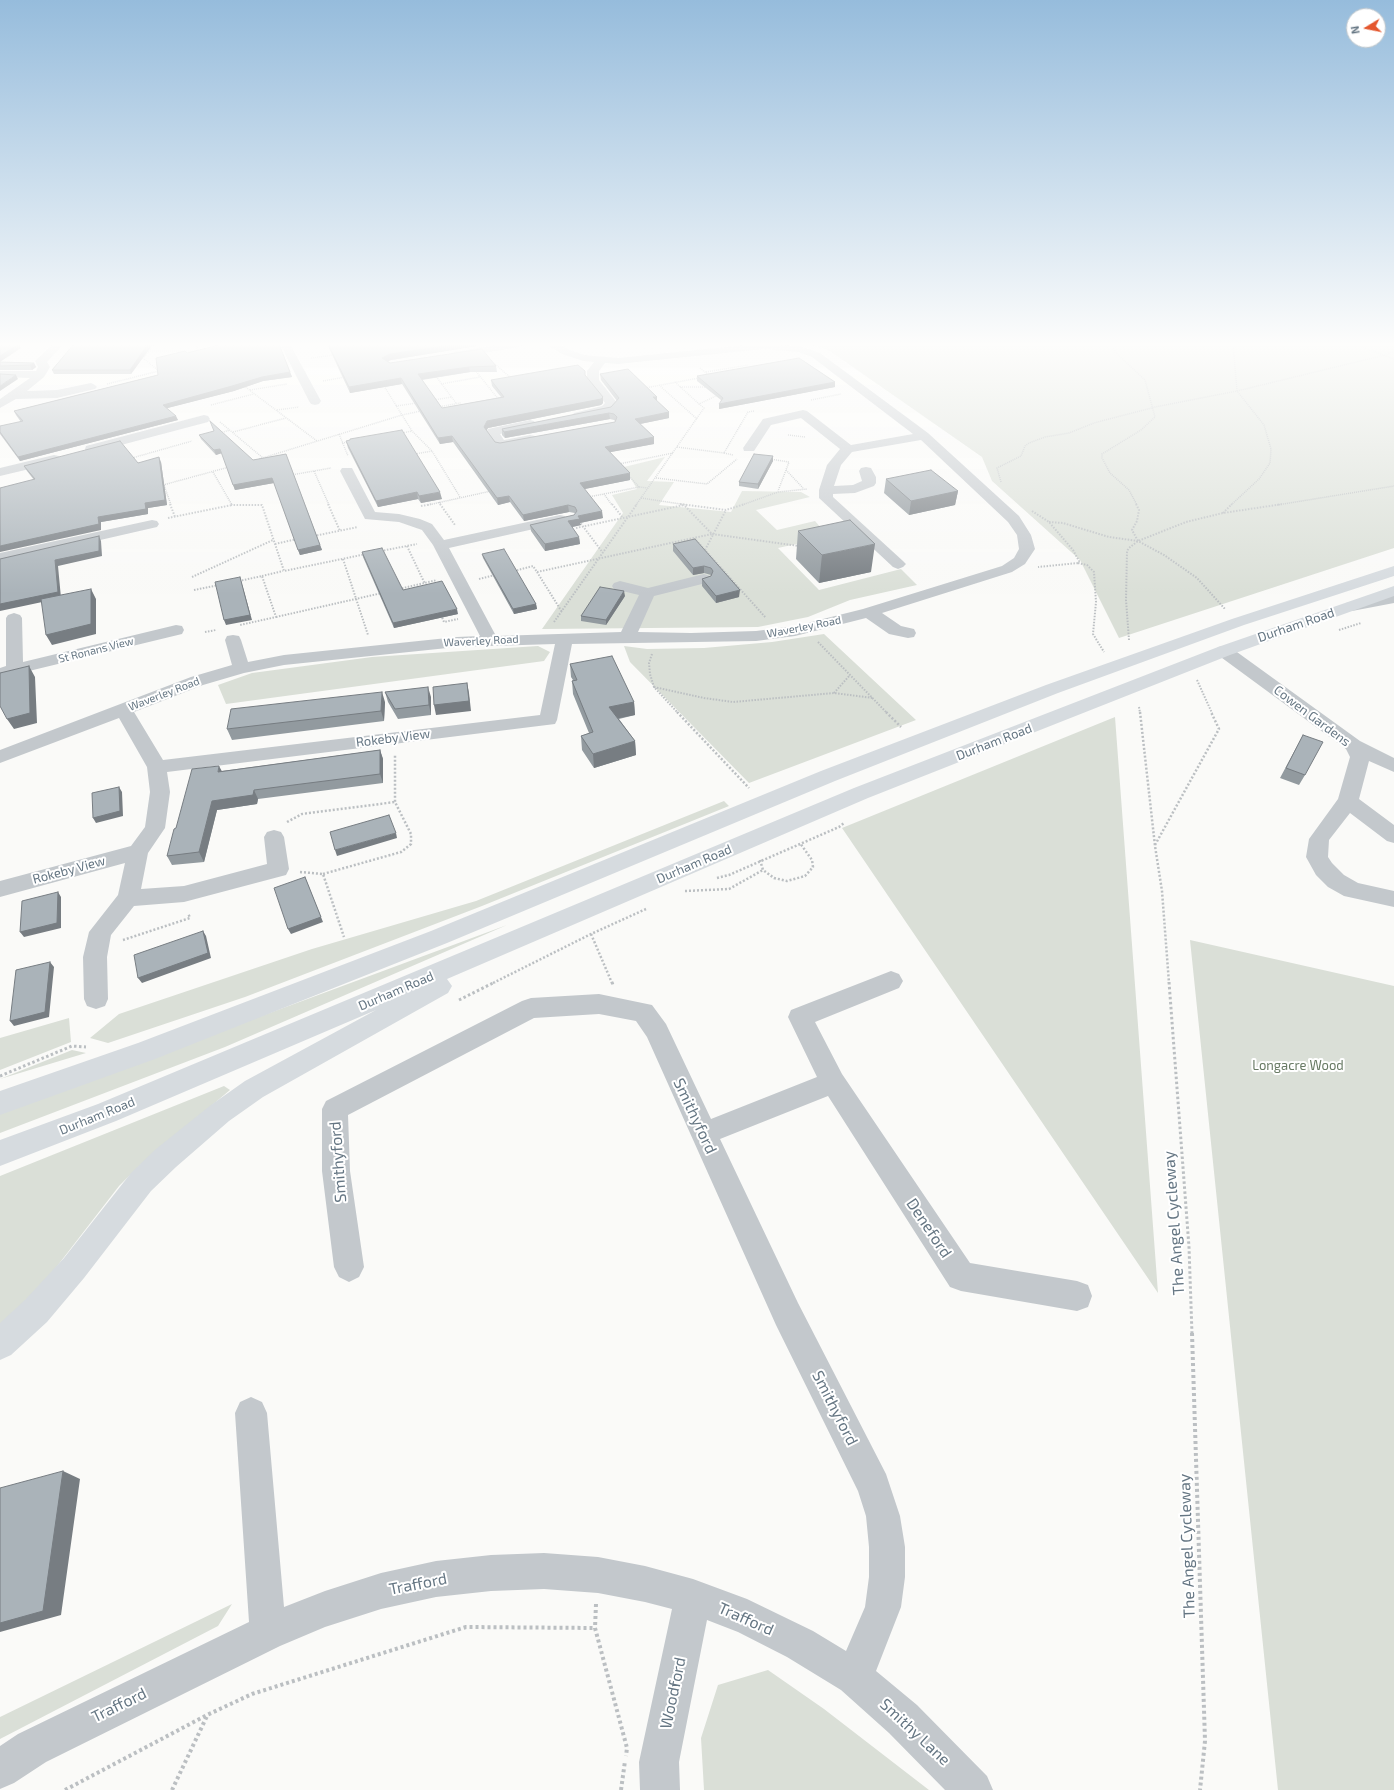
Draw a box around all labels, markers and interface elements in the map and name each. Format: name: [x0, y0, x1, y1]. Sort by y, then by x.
north arrow: [1346, 8, 1386, 48]
text: N: [1348, 25, 1362, 35]
street label: Durham Road: [1256, 605, 1336, 645]
street label: Waverley Road: [766, 613, 842, 641]
street label: Waverley Road: [443, 632, 519, 650]
street label: St Ronans View: [57, 634, 135, 666]
street label: Waverley Road: [127, 674, 201, 714]
street label: Cowen Gardens: [1271, 682, 1353, 750]
street label: Durham Road: [954, 720, 1034, 764]
street label: Rokeby View: [355, 726, 431, 750]
street label: Durham Road: [654, 841, 734, 887]
street label: Rokeby View: [31, 853, 107, 887]
street label: Durham Road: [356, 968, 436, 1014]
park label: Longacre Wood: [1252, 1058, 1344, 1074]
street label: Smithyford: [669, 1075, 721, 1157]
street label: Durham Road: [57, 1094, 137, 1138]
street label: Smithyford: [326, 1121, 350, 1203]
street label: The Angel Cycleway: [1159, 1150, 1189, 1296]
street label: Deneford: [902, 1195, 956, 1261]
street label: Smithyford: [808, 1367, 862, 1449]
street label: The Angel Cycleway: [1175, 1473, 1199, 1619]
street label: Trafford: [387, 1569, 449, 1599]
street label: Trafford: [715, 1598, 777, 1640]
street label: Woodford: [656, 1655, 690, 1731]
street label: Trafford: [88, 1683, 150, 1727]
street label: Smithy Lane: [876, 1695, 954, 1769]

